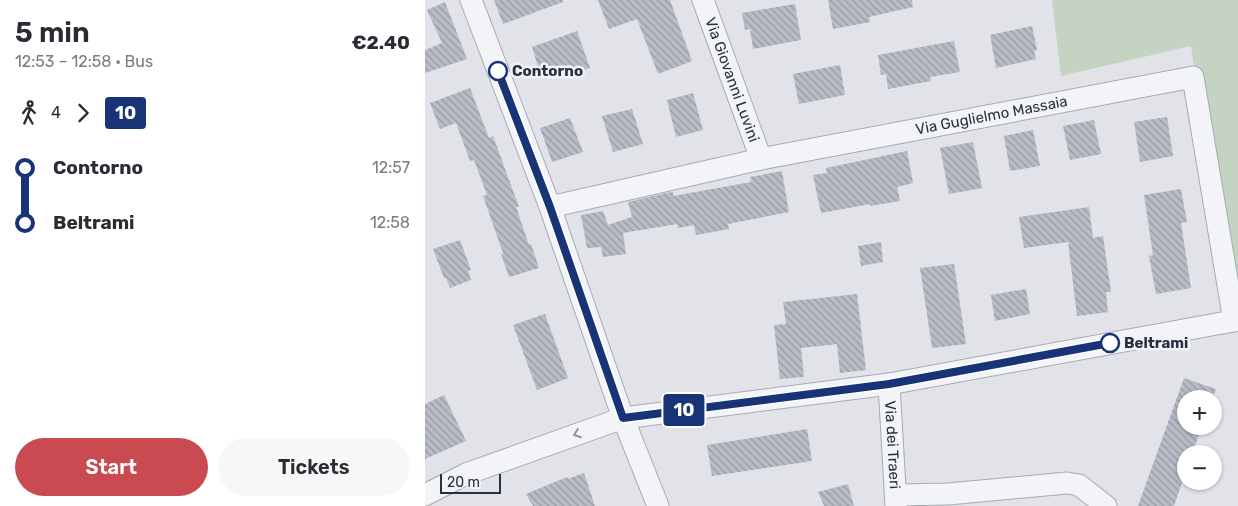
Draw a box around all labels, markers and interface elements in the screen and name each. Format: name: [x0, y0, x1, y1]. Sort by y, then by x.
street label: Via Giovanni Luvini: [701, 15, 763, 145]
text: 5 min: [15, 16, 90, 49]
text: €2.40: [352, 31, 410, 54]
text: 12:53 – 12:58 · Bus: [15, 52, 153, 71]
marker: Contorno: [488, 61, 508, 81]
place label: Contorno: [512, 62, 583, 80]
street label: Via Guglielmo Massaia: [914, 92, 1069, 138]
icon: walk: [15, 99, 43, 127]
icon: forward: [69, 99, 97, 127]
text: 10: [115, 102, 136, 124]
text: 4: [51, 103, 61, 122]
text: Contorno: [53, 156, 143, 179]
text: 12:57: [372, 158, 410, 177]
text: Beltrami: [53, 211, 134, 234]
text: 12:58: [370, 213, 410, 232]
marker: Beltrami: [1100, 333, 1120, 353]
place label: Beltrami: [1124, 334, 1188, 352]
map controls: [1177, 390, 1222, 490]
button: +: [1177, 390, 1222, 435]
line badge: 10: [661, 394, 707, 426]
text: 10: [673, 399, 695, 421]
street label: Via dei Traeri: [881, 400, 904, 490]
one-way arrow: [573, 428, 582, 438]
button: Start: [15, 438, 208, 496]
button: Tickets: [218, 438, 410, 496]
button: −: [1177, 445, 1222, 490]
scale bar: [440, 471, 501, 494]
text: 20 m: [447, 474, 480, 491]

